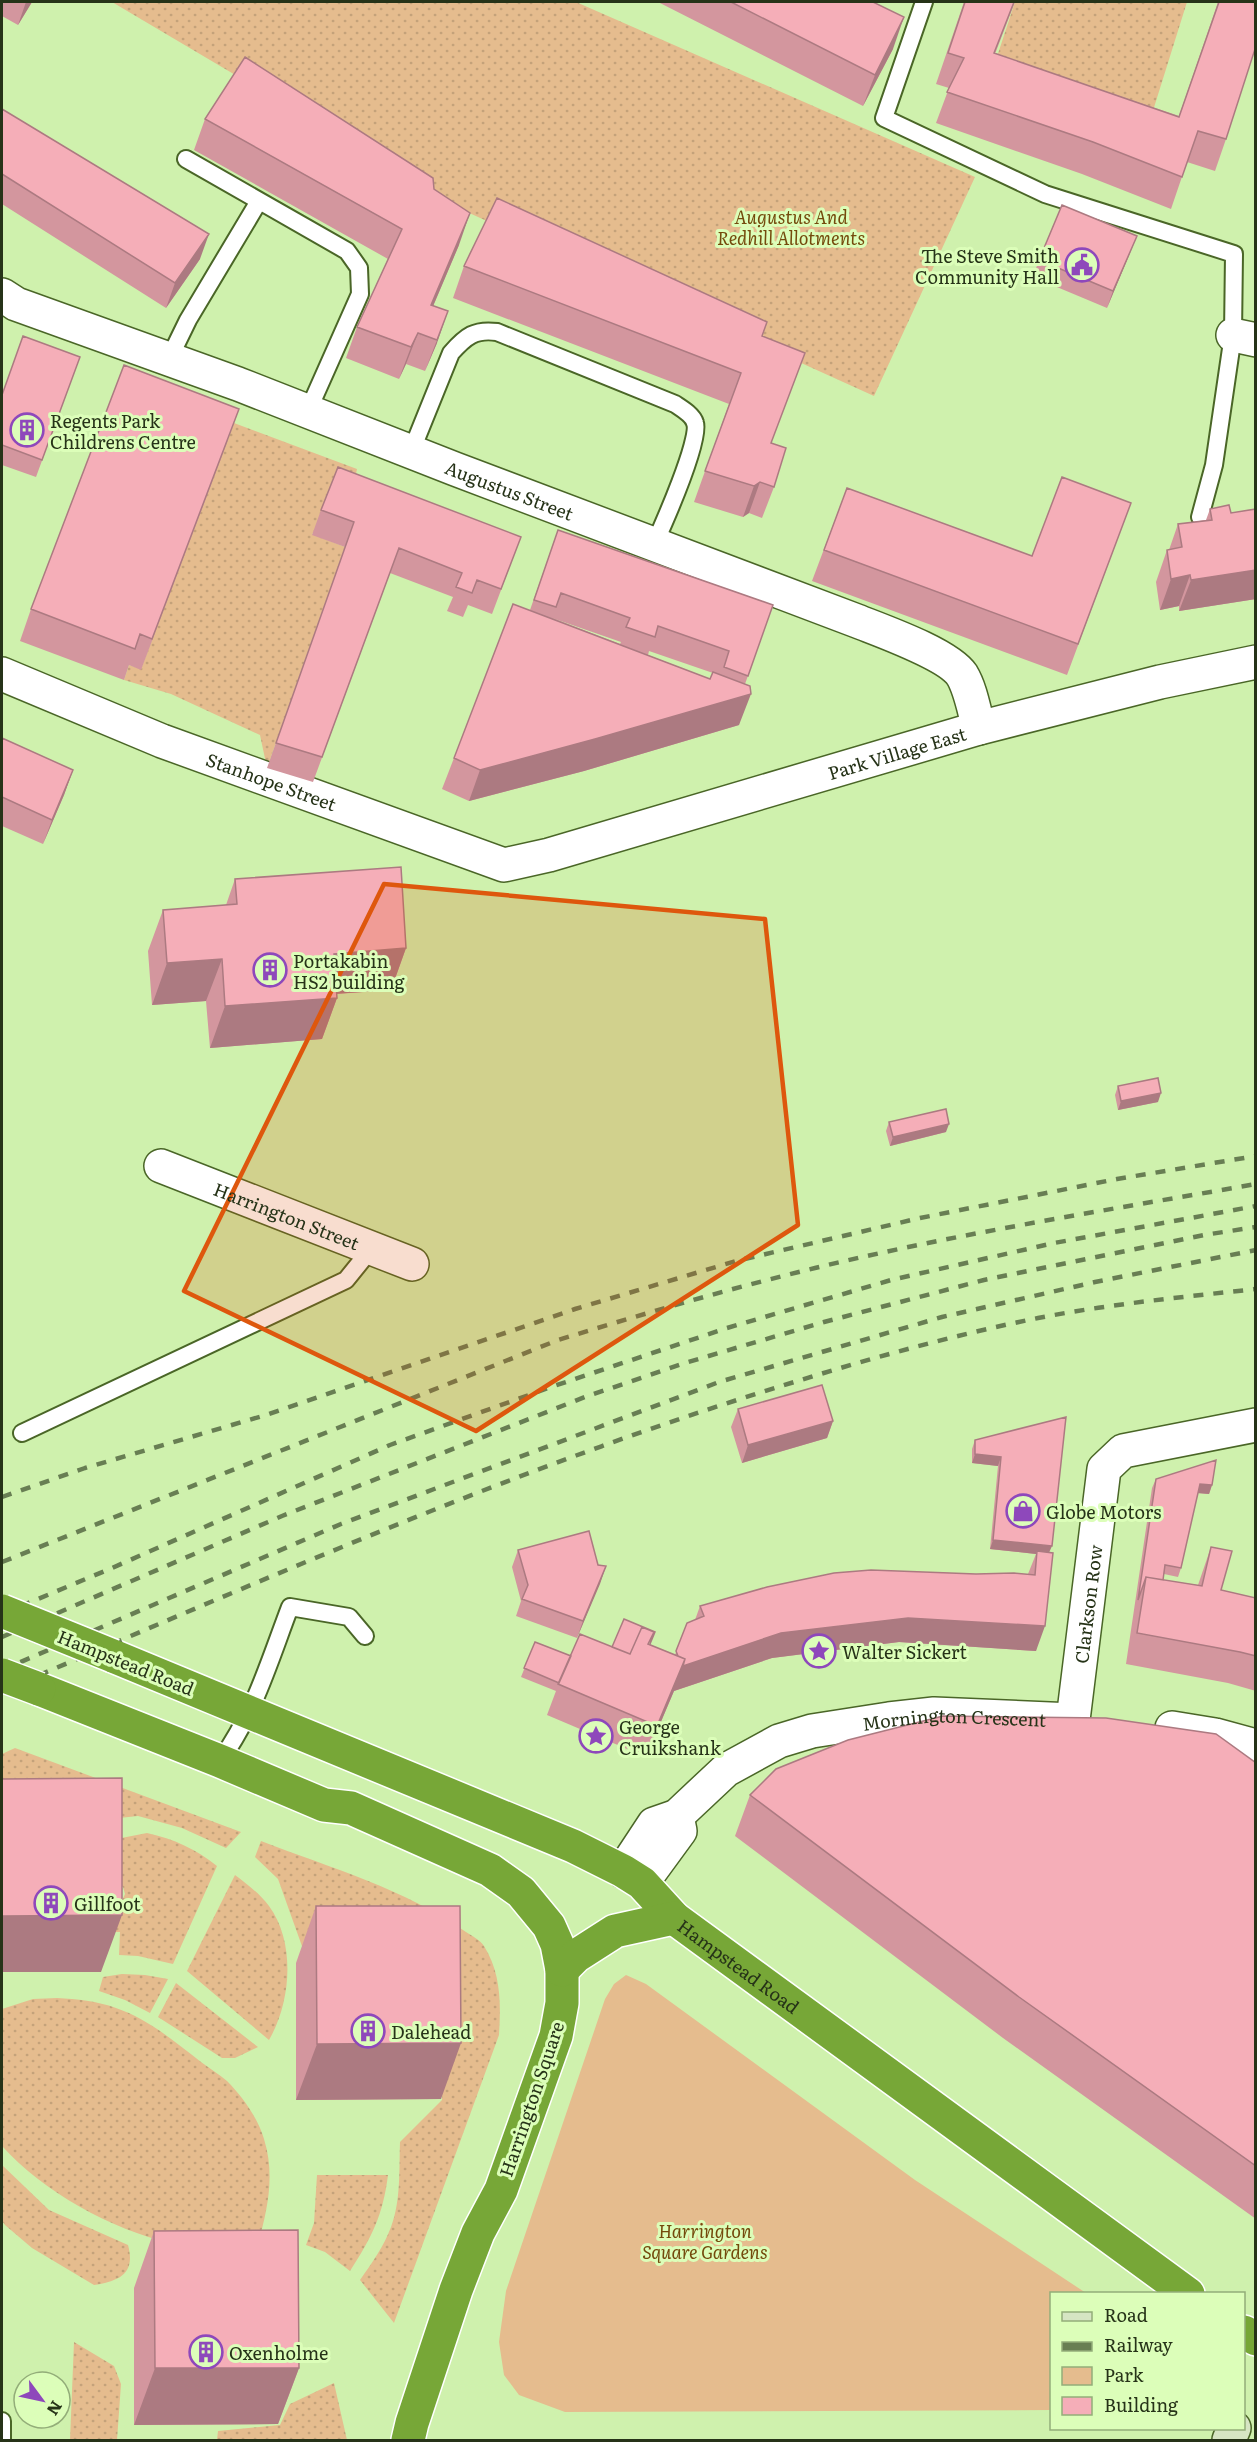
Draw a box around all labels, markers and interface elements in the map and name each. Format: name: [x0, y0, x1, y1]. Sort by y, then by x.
park label: Augustus And Redhill Allotments: [717, 203, 865, 251]
place label: The Steve Smith Community Hall: [915, 242, 1059, 290]
public building icon: The Steve Smith Community Hall: [1064, 247, 1100, 283]
place label: Regents Park Childrens Centre: [50, 407, 196, 455]
building icon: Regents Park Childrens Centre: [9, 412, 45, 448]
street label: Augustus Street: [441, 453, 578, 526]
street label: Park Village East: [824, 719, 970, 785]
street label: Stanhope Street: [203, 745, 341, 817]
place label: Portakabin HS2 building: [293, 947, 406, 995]
building icon: Portakabin HS2 building: [252, 952, 288, 988]
street label: Harrington Street: [210, 1174, 364, 1256]
shop icon: Globe Motors: [1005, 1493, 1041, 1529]
place label: Globe Motors: [1046, 1498, 1161, 1525]
street label: Clarkson Row: [1067, 1542, 1108, 1665]
street label: Hampstead Road: [54, 1622, 198, 1702]
place icon: Walter Sickert: [801, 1633, 837, 1669]
place label: Walter Sickert: [842, 1638, 967, 1665]
street label: Mornington Crescent: [860, 1700, 1047, 1736]
place label: George Cruikshank: [619, 1713, 722, 1761]
place icon: George Cruikshank: [578, 1718, 614, 1754]
building icon: Gillfoot: [33, 1885, 69, 1921]
place label: Gillfoot: [74, 1890, 141, 1917]
street label: Hampstead Road: [672, 1912, 806, 2019]
building icon: Dalehead: [350, 2013, 386, 2049]
place label: Dalehead: [391, 2018, 471, 2045]
street label: Harrington Square: [492, 2018, 570, 2180]
park label: Harrington Square Gardens: [642, 2217, 768, 2265]
legend: [1050, 2292, 1245, 2430]
text: Road: [1104, 2301, 1148, 2328]
text: Railway: [1104, 2331, 1173, 2358]
building icon: Oxenholme: [188, 2334, 224, 2370]
place label: Oxenholme: [229, 2339, 328, 2366]
text: Park: [1104, 2361, 1145, 2388]
north arrow: [12, 2370, 72, 2430]
text: Building: [1104, 2391, 1179, 2418]
text: N: [42, 2397, 69, 2421]

